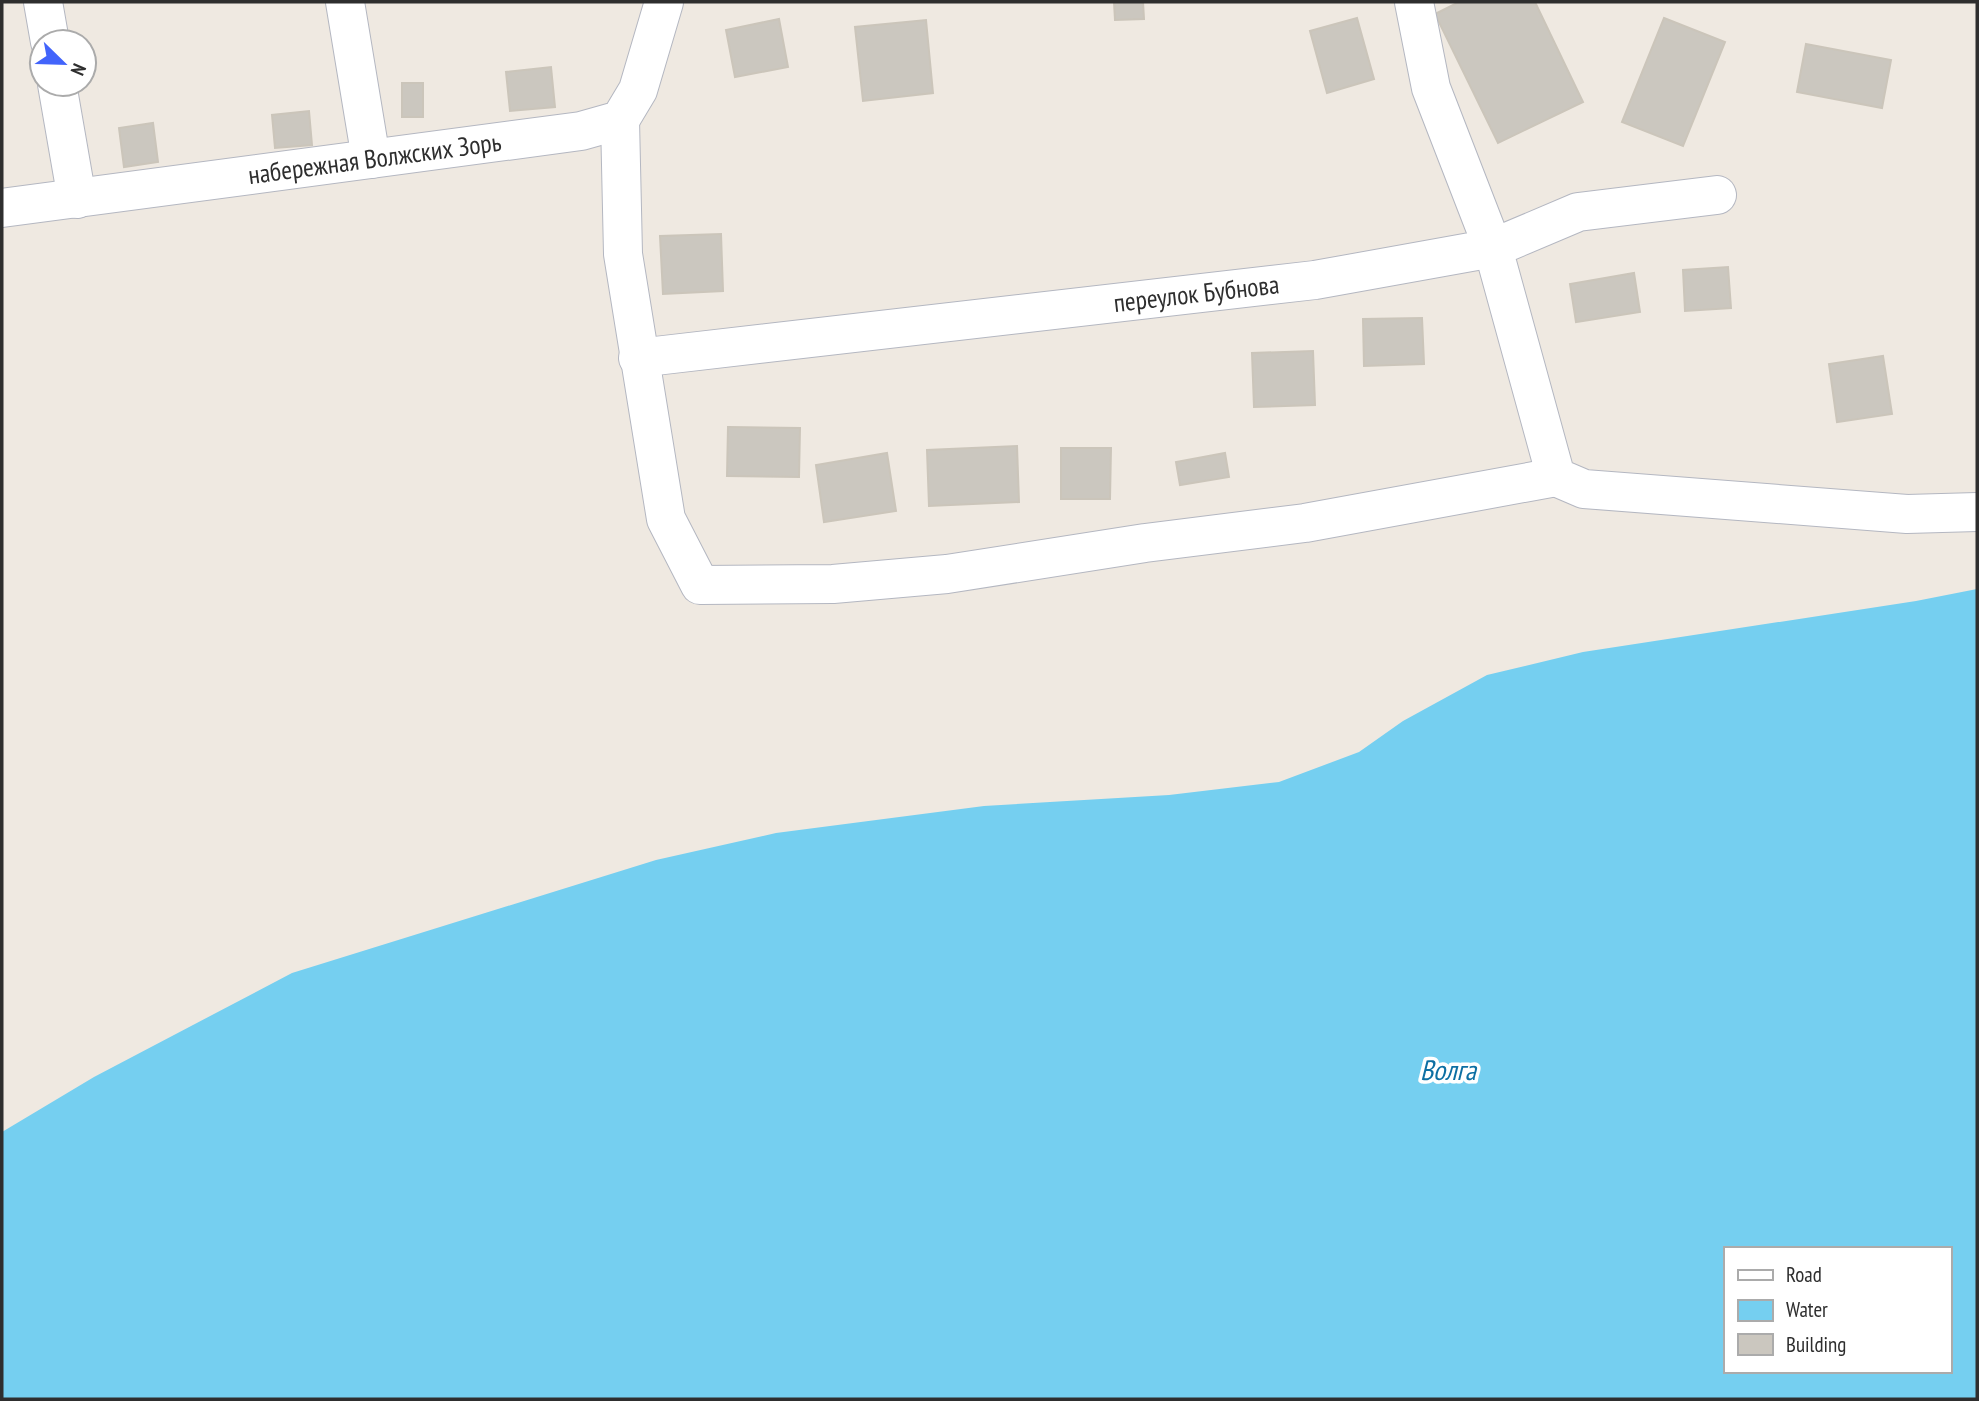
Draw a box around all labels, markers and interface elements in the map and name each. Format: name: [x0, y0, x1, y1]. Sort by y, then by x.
north arrow: [28, 28, 98, 98]
text: N: [66, 60, 92, 79]
street label: набережная Волжских Зорь: [246, 125, 503, 191]
street label: переулок Бубнова: [1112, 267, 1281, 319]
water label: Волга: [1420, 1051, 1478, 1088]
legend: [1724, 1247, 1951, 1373]
text: Road: [1786, 1261, 1822, 1288]
text: Water: [1786, 1296, 1828, 1323]
text: Building: [1786, 1331, 1846, 1358]

